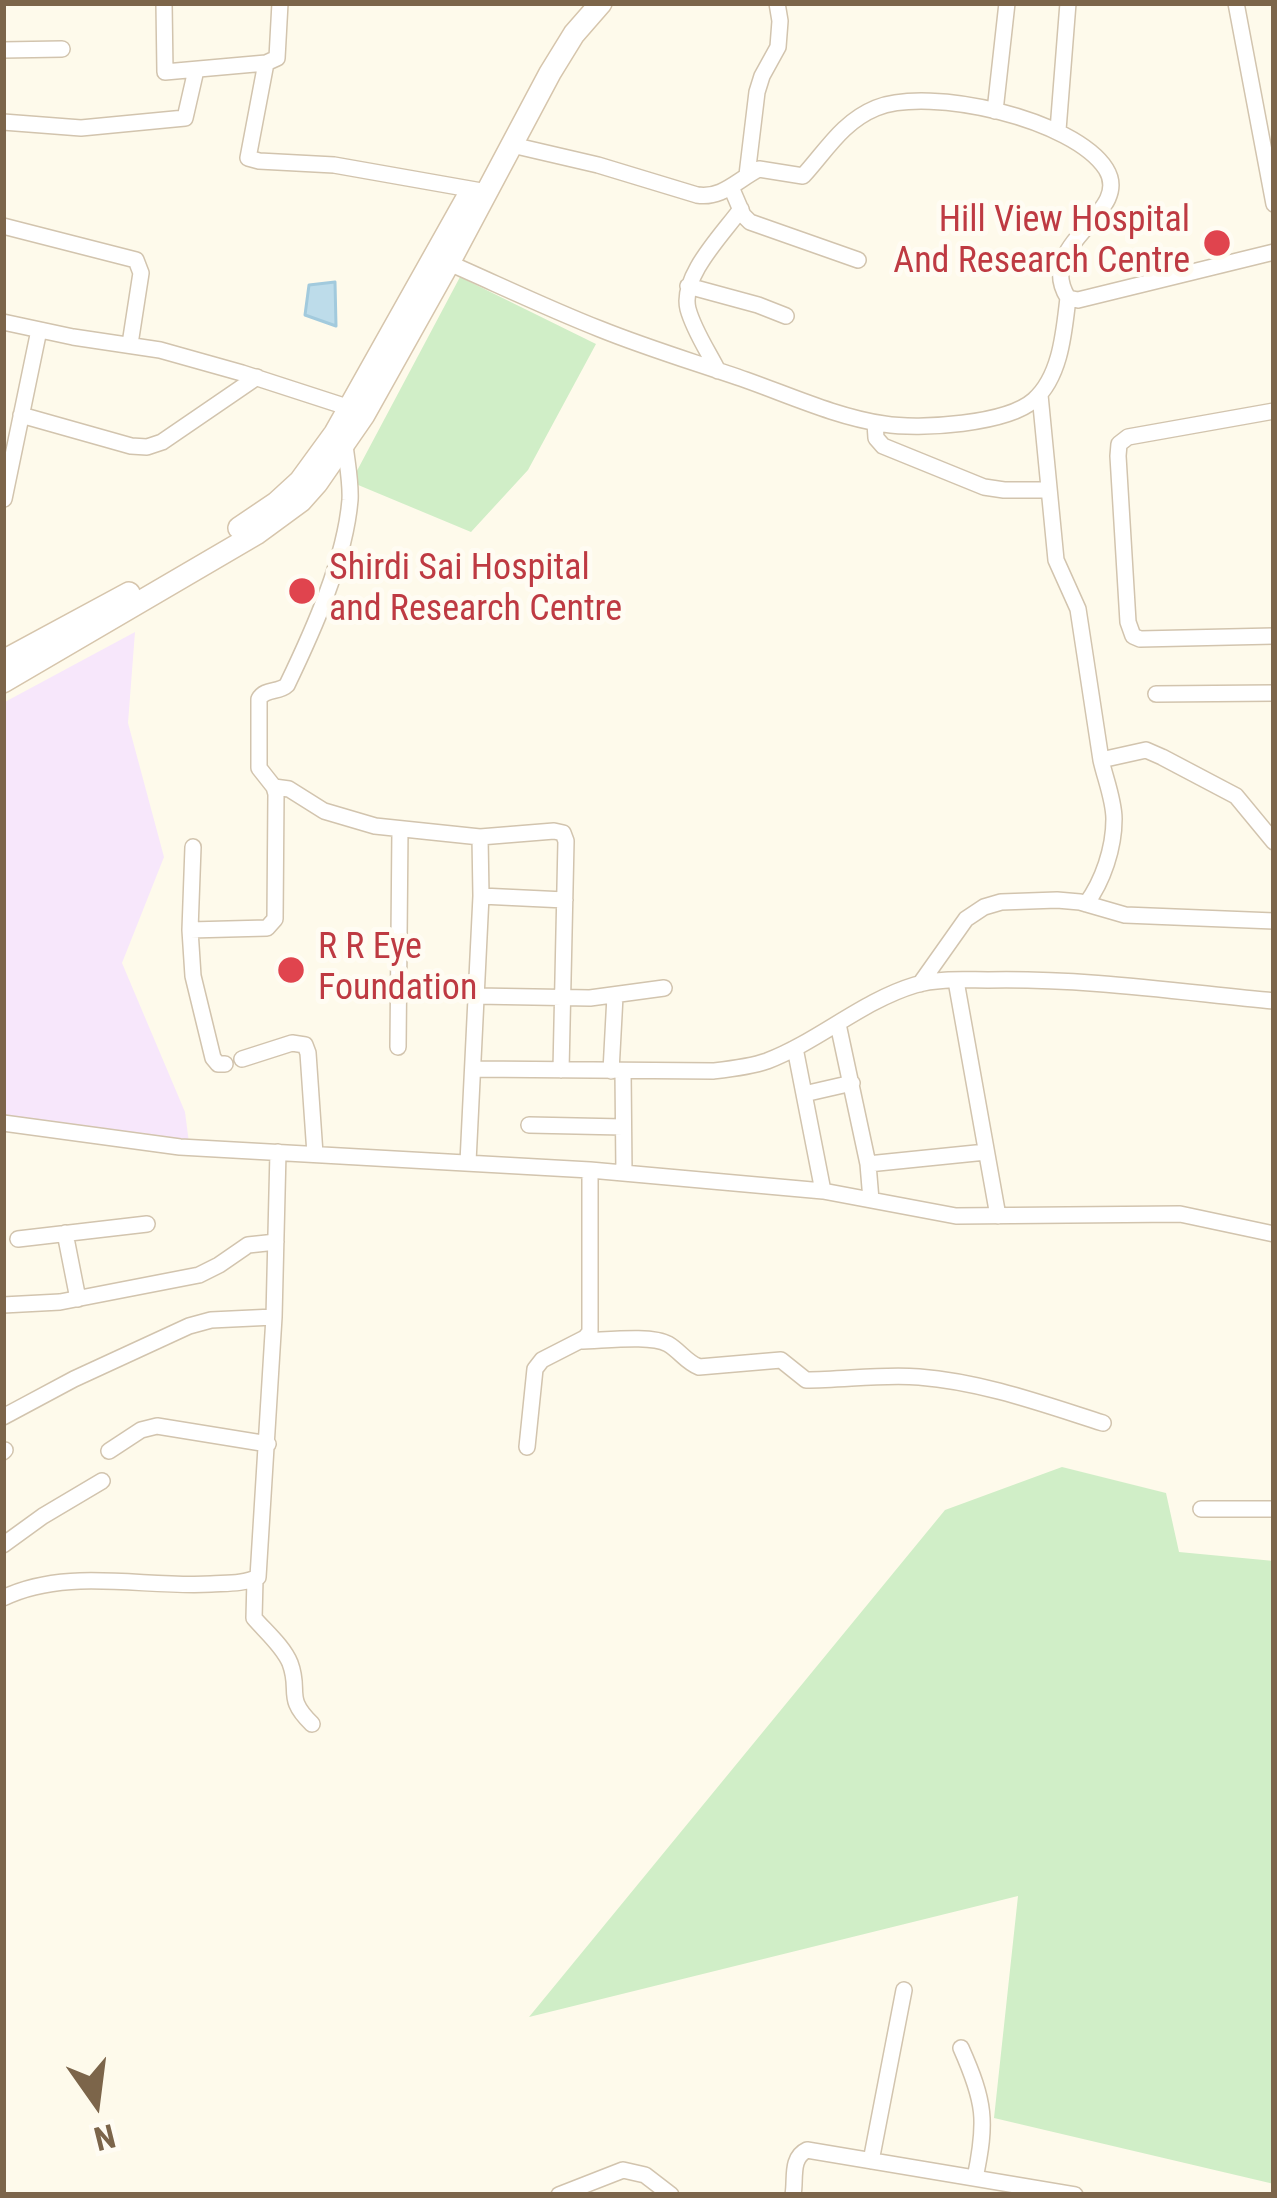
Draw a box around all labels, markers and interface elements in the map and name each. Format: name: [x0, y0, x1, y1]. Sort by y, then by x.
place label: Hill View Hospital And Research Centre: [893, 200, 1190, 285]
marker: Hill View Hospital And Research Centre: [1201, 227, 1233, 259]
place label: Shirdi Sai Hospital and Research Centre: [329, 548, 622, 633]
marker: Shirdi Sai Hospital and Research Centre: [286, 575, 318, 607]
place label: R R Eye Foundation: [318, 927, 477, 1012]
marker: R R Eye Foundation: [275, 954, 307, 986]
north arrow: [36, 2042, 156, 2162]
text: N: [90, 2116, 119, 2159]

